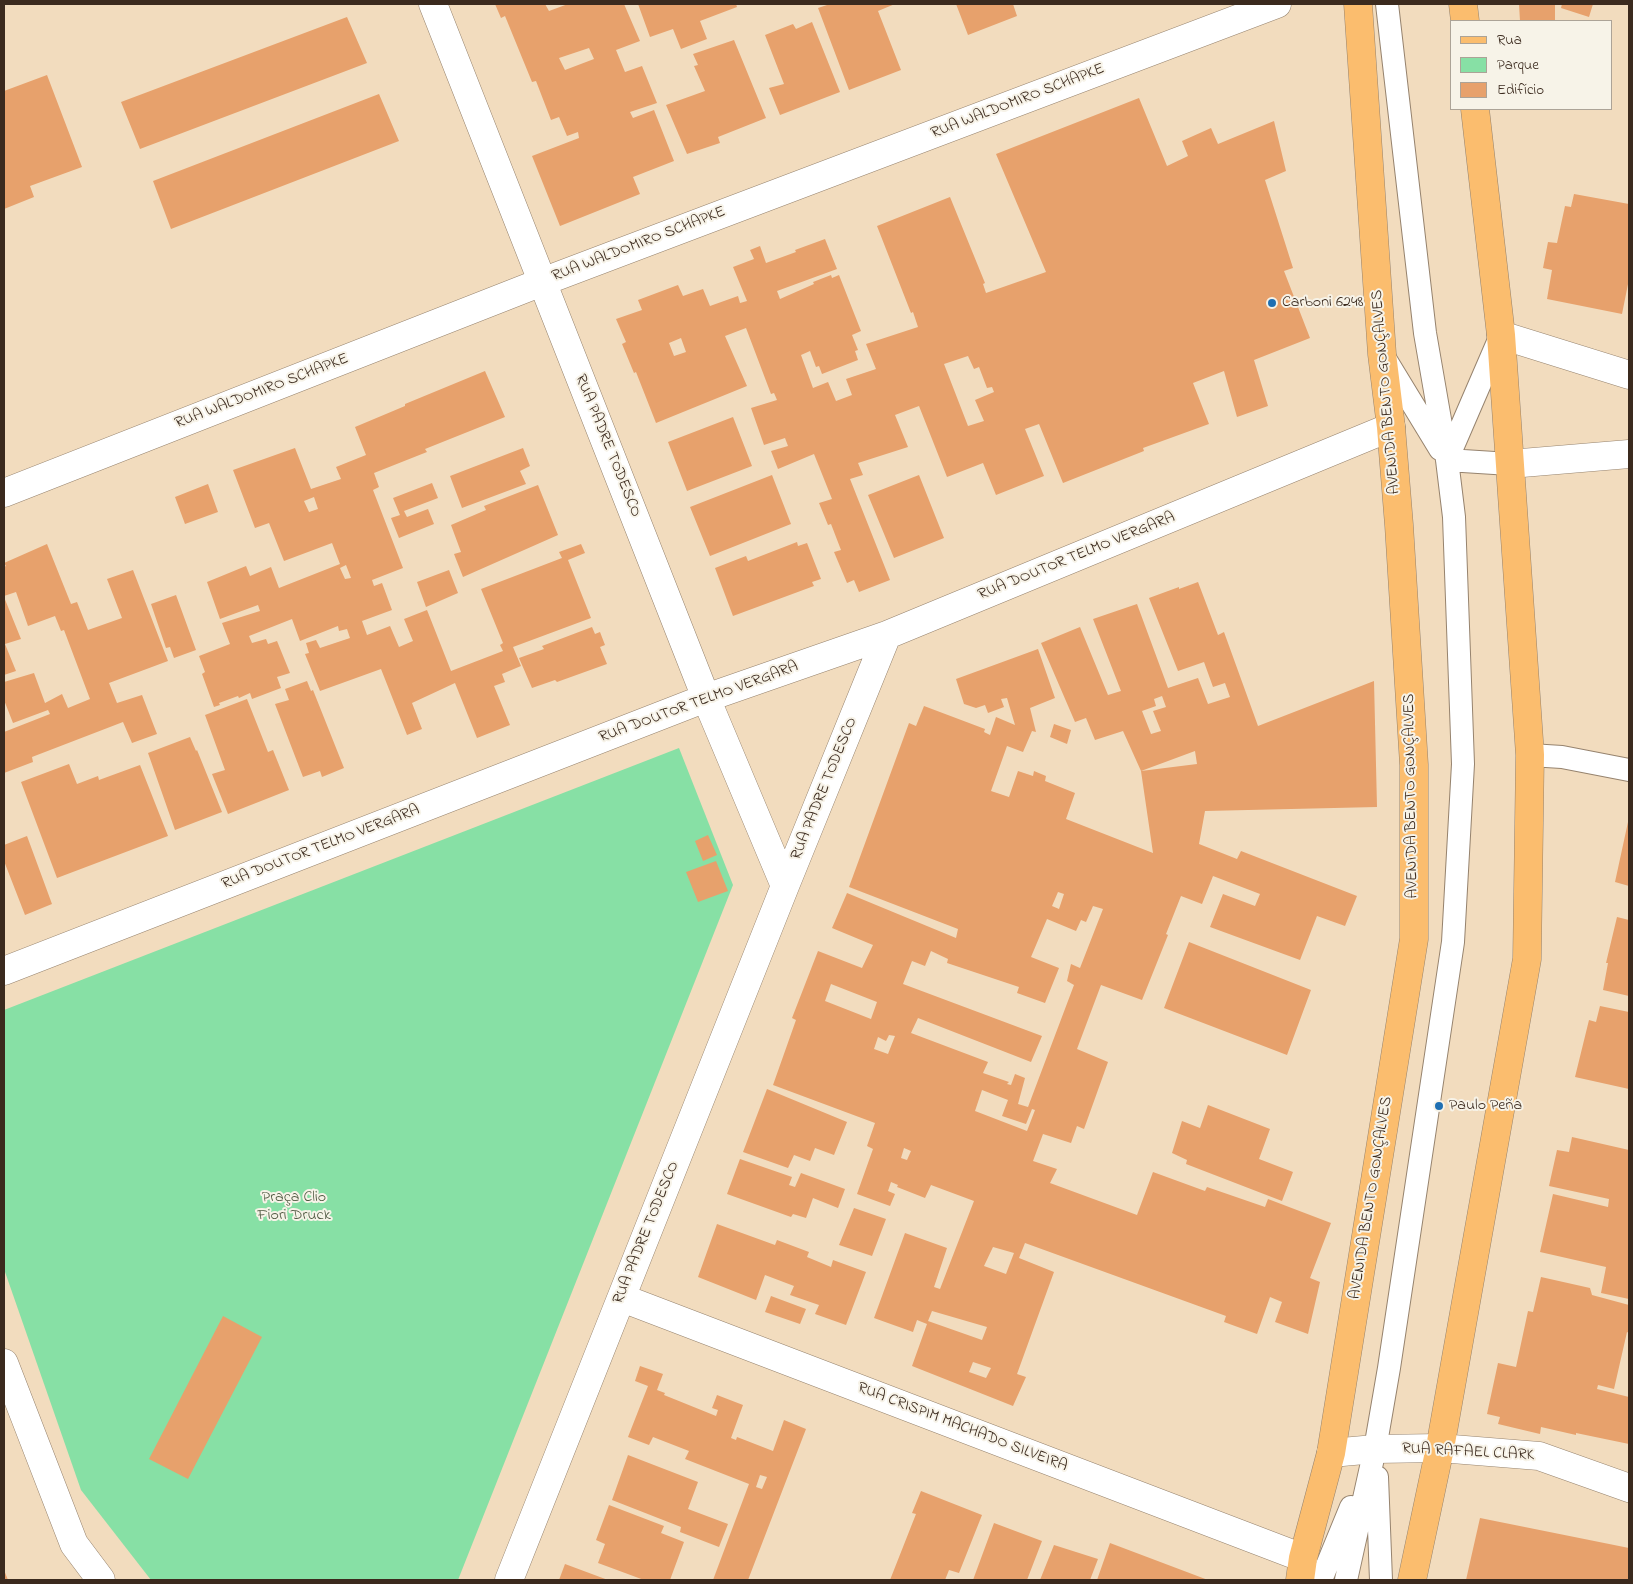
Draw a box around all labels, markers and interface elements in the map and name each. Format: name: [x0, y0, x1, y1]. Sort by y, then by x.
legend: [1450, 20, 1613, 110]
text: Rua: [1497, 29, 1522, 51]
text: Parque: [1497, 54, 1539, 76]
street label: RUA WALDOMIRO SCHAPKE: [929, 60, 1107, 144]
text: Edifício: [1497, 79, 1544, 101]
street label: RUA WALDOMIRO SCHAPKE: [550, 203, 728, 287]
street label: AVENIDA BENTO GONÇALVES: [1368, 289, 1406, 495]
place label: Carboni 6248: [1282, 293, 1364, 313]
marker: Carboni 6248: [1266, 297, 1278, 309]
street label: RUA WALDOMIRO SCHAPKE: [173, 350, 351, 434]
street label: RUA PADRE TODESCO: [570, 372, 644, 520]
street label: RUA DOUTOR TELMO VERGARA: [976, 509, 1178, 605]
street label: RUA DOUTOR TELMO VERGARA: [597, 658, 801, 748]
street label: AVENIDA BENTO GONÇALVES: [1401, 693, 1423, 899]
street label: RUA PADRE TODESCO: [788, 715, 862, 863]
street label: RUA DOUTOR TELMO VERGARA: [219, 801, 423, 895]
street label: AVENIDA BENTO GONÇALVES: [1346, 1095, 1398, 1301]
place label: Paulo Peña: [1449, 1096, 1522, 1116]
marker: Paulo Peña: [1433, 1100, 1445, 1112]
street label: RUA PADRE TODESCO: [610, 1159, 684, 1307]
park label: Praça Clio Fiori Druck: [257, 1188, 331, 1226]
street label: RUA CRISPIM MACHADO SILVEIRA: [854, 1379, 1070, 1477]
street label: RUA RAFAEL CLARK: [1401, 1440, 1535, 1466]

